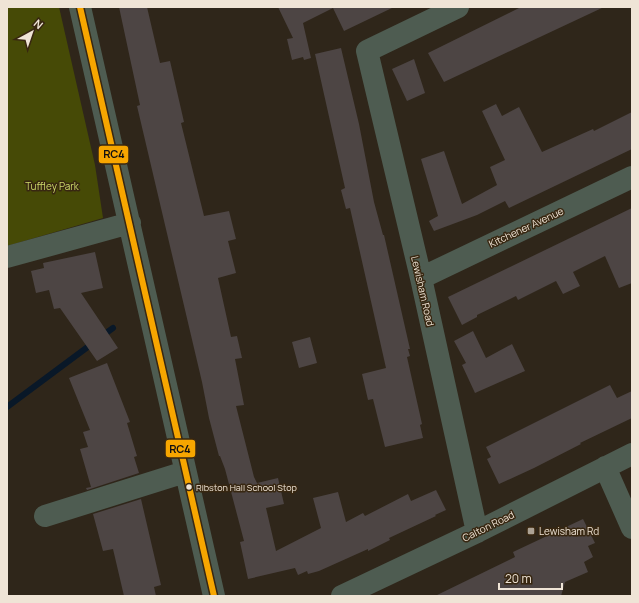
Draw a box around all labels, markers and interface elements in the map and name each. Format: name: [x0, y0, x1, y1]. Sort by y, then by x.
north arrow: [12, 12, 52, 52]
text: N: [31, 16, 47, 32]
line badge: RC4: [98, 145, 129, 164]
text: RC4: [103, 146, 125, 161]
park label: Tuffley Park: [25, 179, 80, 193]
street label: Kitchener Avenue: [486, 204, 566, 250]
street label: Lewisham Road: [408, 255, 438, 328]
line badge: RC4: [165, 439, 196, 458]
text: RC4: [169, 441, 191, 456]
place label: Ribston Hall School Stop: [196, 481, 297, 494]
marker: Ribston Hall School Stop: [184, 482, 194, 492]
street label: Calton Road: [460, 507, 516, 545]
place label: Lewisham Rd: [539, 524, 599, 538]
marker: Lewisham Rd: [526, 526, 536, 536]
scale bar: [499, 565, 562, 591]
text: 20 m: [505, 570, 532, 587]

